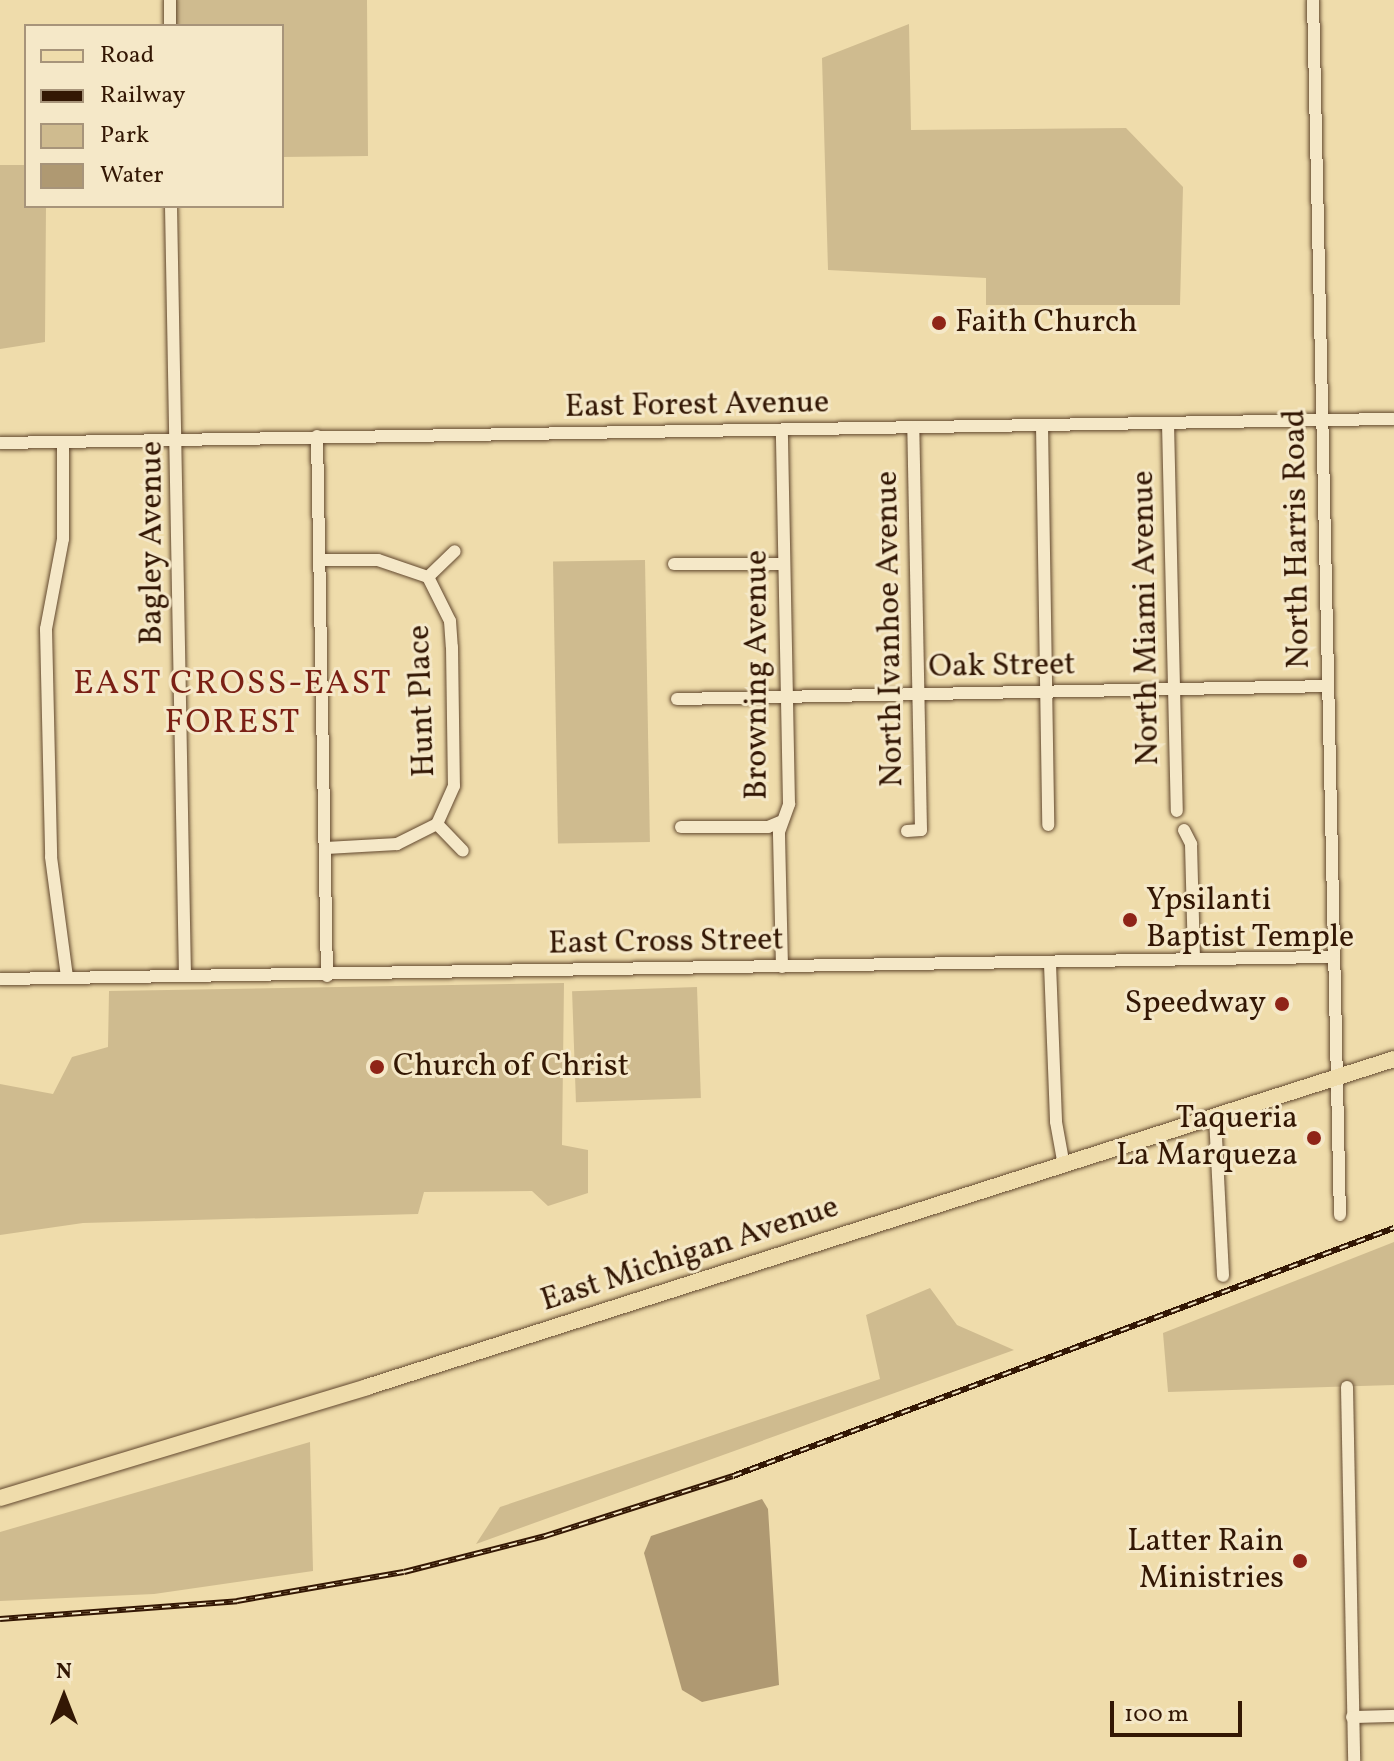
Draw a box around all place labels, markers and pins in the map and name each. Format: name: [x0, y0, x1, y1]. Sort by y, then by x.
place label: Faith Church: [955, 304, 1138, 342]
marker: Faith Church: [930, 314, 948, 332]
place label: Ypsilanti Baptist Temple: [1146, 883, 1355, 958]
marker: Ypsilanti Baptist Temple: [1121, 911, 1139, 929]
place label: Speedway: [1125, 985, 1266, 1023]
marker: Speedway: [1273, 995, 1291, 1013]
place label: Church of Christ: [393, 1048, 626, 1086]
marker: Church of Christ: [368, 1058, 386, 1076]
place label: Taqueria La Marqueza: [1116, 1101, 1298, 1176]
marker: Taqueria La Marqueza: [1305, 1129, 1323, 1147]
place label: Latter Rain Ministries: [1127, 1524, 1284, 1599]
marker: Latter Rain Ministries: [1291, 1552, 1309, 1570]

